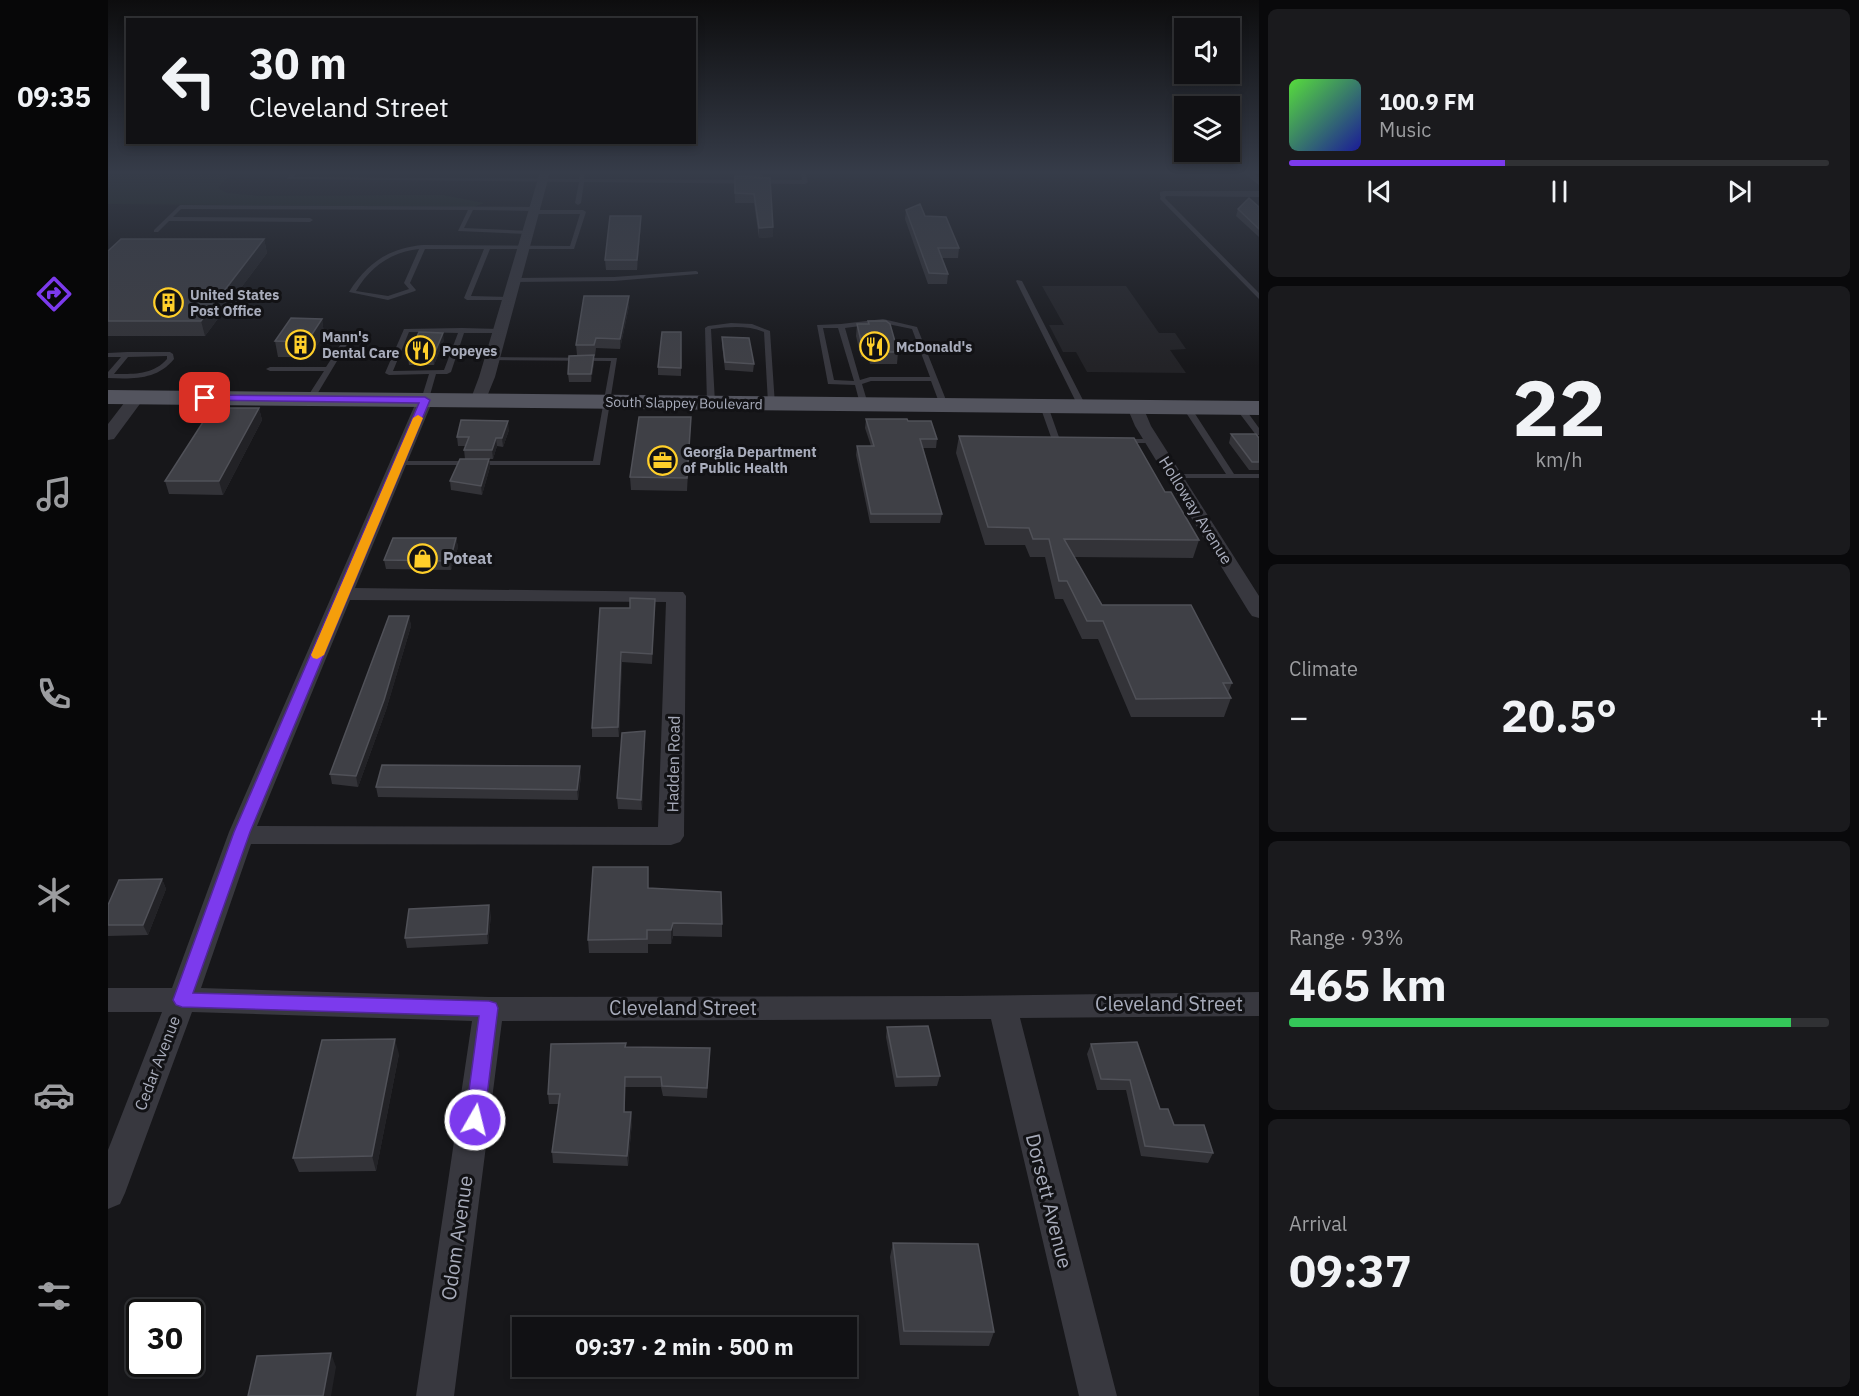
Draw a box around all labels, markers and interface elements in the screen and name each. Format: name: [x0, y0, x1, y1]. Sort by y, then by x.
map controls: [1174, 18, 1240, 162]
button: sound: [1174, 18, 1240, 84]
text: 30 m: [249, 36, 347, 91]
icon: left: [150, 42, 228, 120]
text: 09:35: [17, 79, 91, 114]
text: 100.9 FM: [1379, 87, 1475, 116]
text: Cleveland Street: [249, 89, 449, 124]
button: layers: [1174, 96, 1240, 162]
text: Music: [1379, 116, 1431, 143]
icon: previous: [1363, 175, 1396, 208]
icon: pause: [1543, 175, 1576, 208]
icon: next: [1723, 175, 1756, 208]
icon: directions: [33, 273, 75, 315]
place label: United States Post Office: [190, 286, 279, 320]
building icon: United States Post Office: [153, 287, 185, 319]
place label: Mann's Dental Care: [322, 328, 400, 362]
building icon: Mann's Dental Care: [285, 329, 317, 361]
restaurant icon: McDonald's: [859, 331, 891, 363]
restaurant icon: Popeyes: [405, 335, 437, 367]
place label: McDonald's: [896, 338, 972, 356]
place label: Popeyes: [442, 342, 497, 360]
text: 22: [1512, 356, 1606, 457]
pin: [179, 372, 230, 423]
icon: arrive: [188, 381, 221, 414]
street label: South Slappey Boulevard: [605, 393, 763, 413]
place label: Georgia Department of Public Health: [683, 443, 817, 477]
office icon: Georgia Department of Public Health: [646, 444, 678, 476]
text: km/h: [1535, 446, 1583, 473]
street label: Holloway Avenue: [1155, 452, 1237, 568]
icon: music: [33, 473, 75, 515]
shop icon: Poteat: [406, 542, 438, 574]
place label: Poteat: [443, 548, 492, 568]
text: Climate: [1289, 655, 1358, 682]
icon: phone: [33, 673, 75, 715]
text: 20.5°: [1501, 686, 1617, 744]
text: −: [1289, 695, 1309, 738]
text: +: [1809, 695, 1829, 738]
street label: Hadden Road: [662, 715, 684, 813]
icon: climate: [33, 874, 75, 916]
text: Range · 93%: [1289, 924, 1404, 951]
text: 465 km: [1289, 955, 1447, 1013]
street label: Cleveland Street: [1095, 990, 1243, 1017]
street label: Cleveland Street: [609, 994, 757, 1021]
street label: Cedar Avenue: [130, 1013, 184, 1113]
icon: car: [33, 1074, 75, 1116]
position arrow: [443, 1088, 507, 1152]
street label: Dorsett Avenue: [1020, 1131, 1079, 1271]
street label: Odom Avenue: [434, 1174, 479, 1302]
text: Arrival: [1289, 1210, 1347, 1237]
text: 09:37: [1289, 1241, 1412, 1299]
icon: filters: [33, 1275, 75, 1317]
speed limit sign: 30: [126, 1299, 204, 1377]
text: 09:37 · 2 min · 500 m: [575, 1332, 794, 1361]

